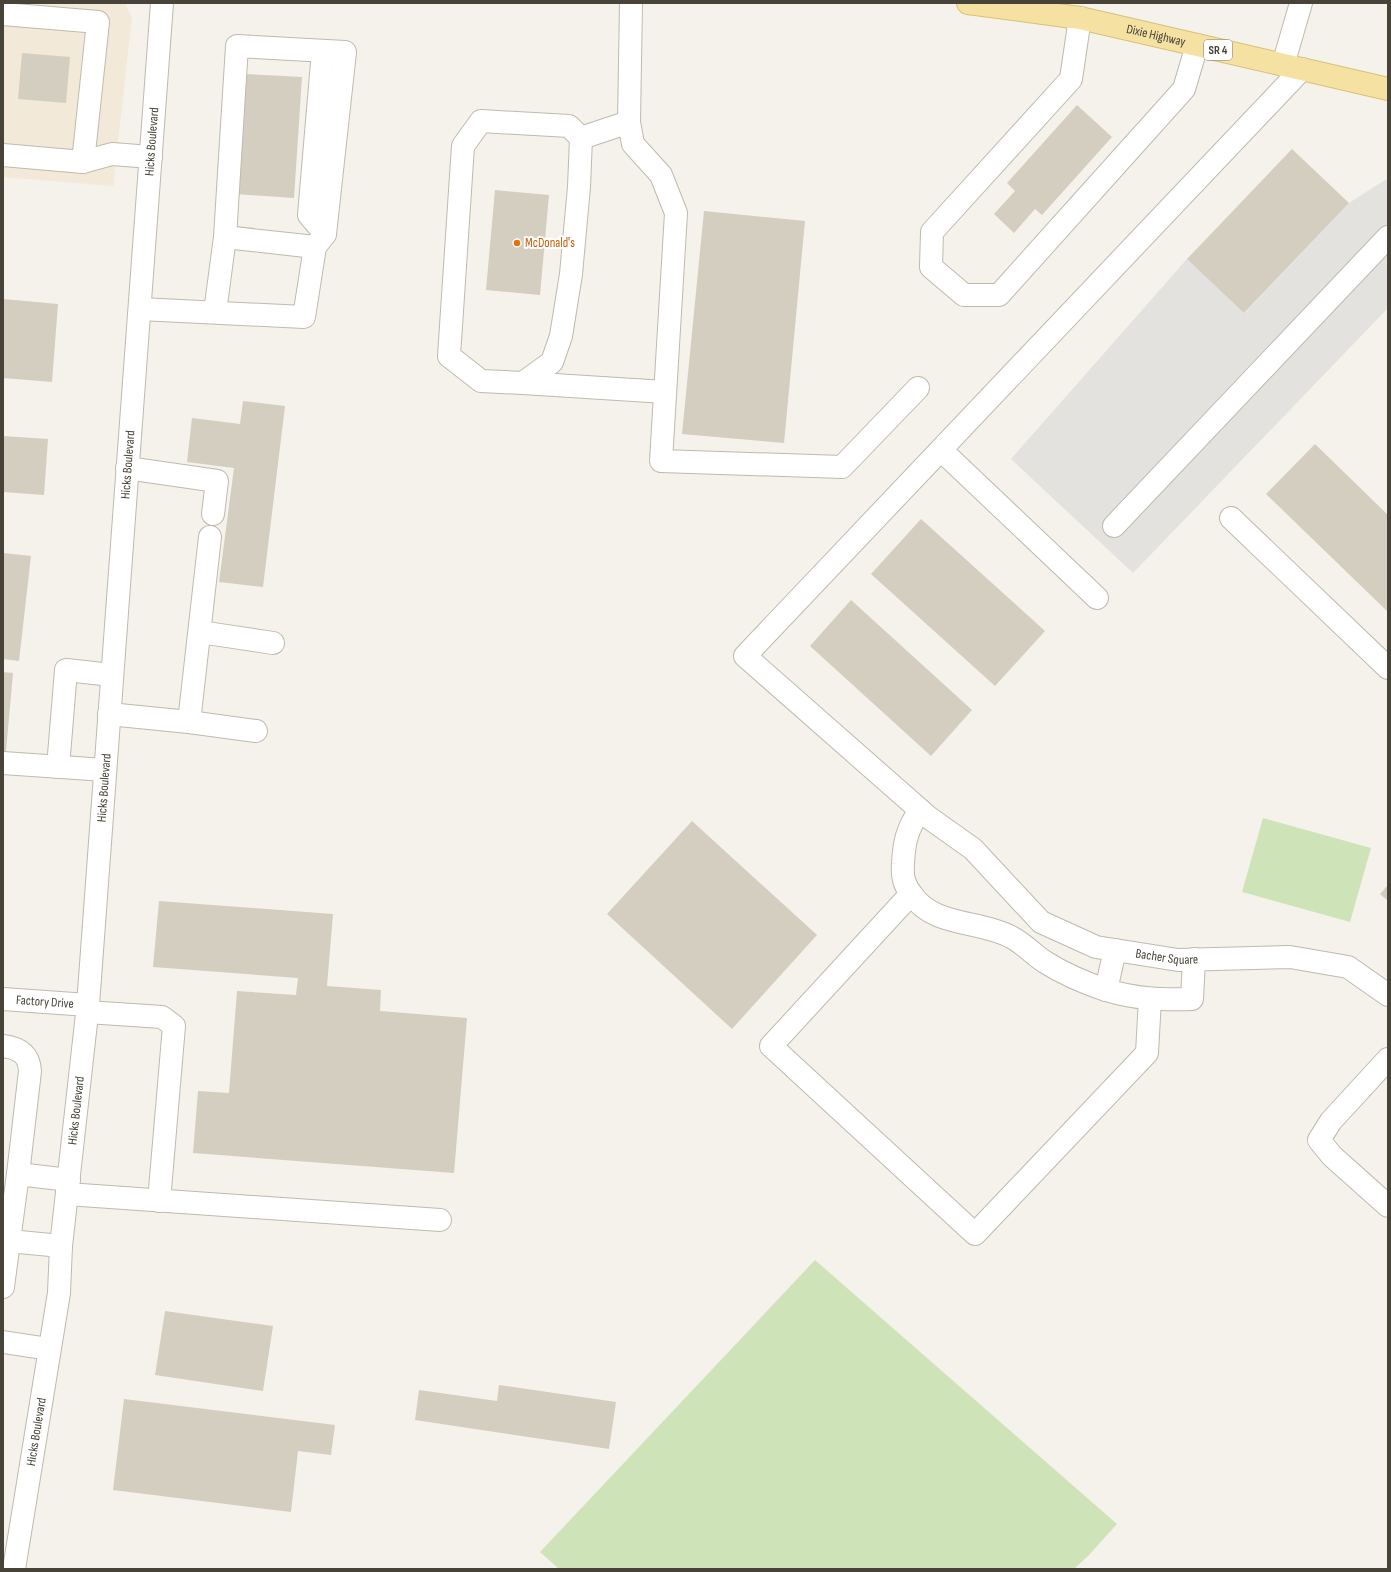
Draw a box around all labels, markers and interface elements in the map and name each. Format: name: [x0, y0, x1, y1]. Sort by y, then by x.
street label: Dixie Highway: [1125, 21, 1187, 50]
road number: SR 4: [1204, 40, 1232, 60]
street label: Hicks Boulevard: [141, 107, 162, 176]
place label: McDonald's: [525, 235, 575, 251]
marker: McDonald's: [512, 238, 522, 248]
street label: Hicks Boulevard: [117, 430, 138, 500]
street label: Hicks Boulevard: [94, 753, 115, 823]
street label: Bacher Square: [1134, 945, 1198, 968]
street label: Factory Drive: [15, 992, 74, 1012]
street label: Hicks Boulevard: [64, 1075, 88, 1146]
street label: Hicks Boulevard: [23, 1397, 50, 1467]

